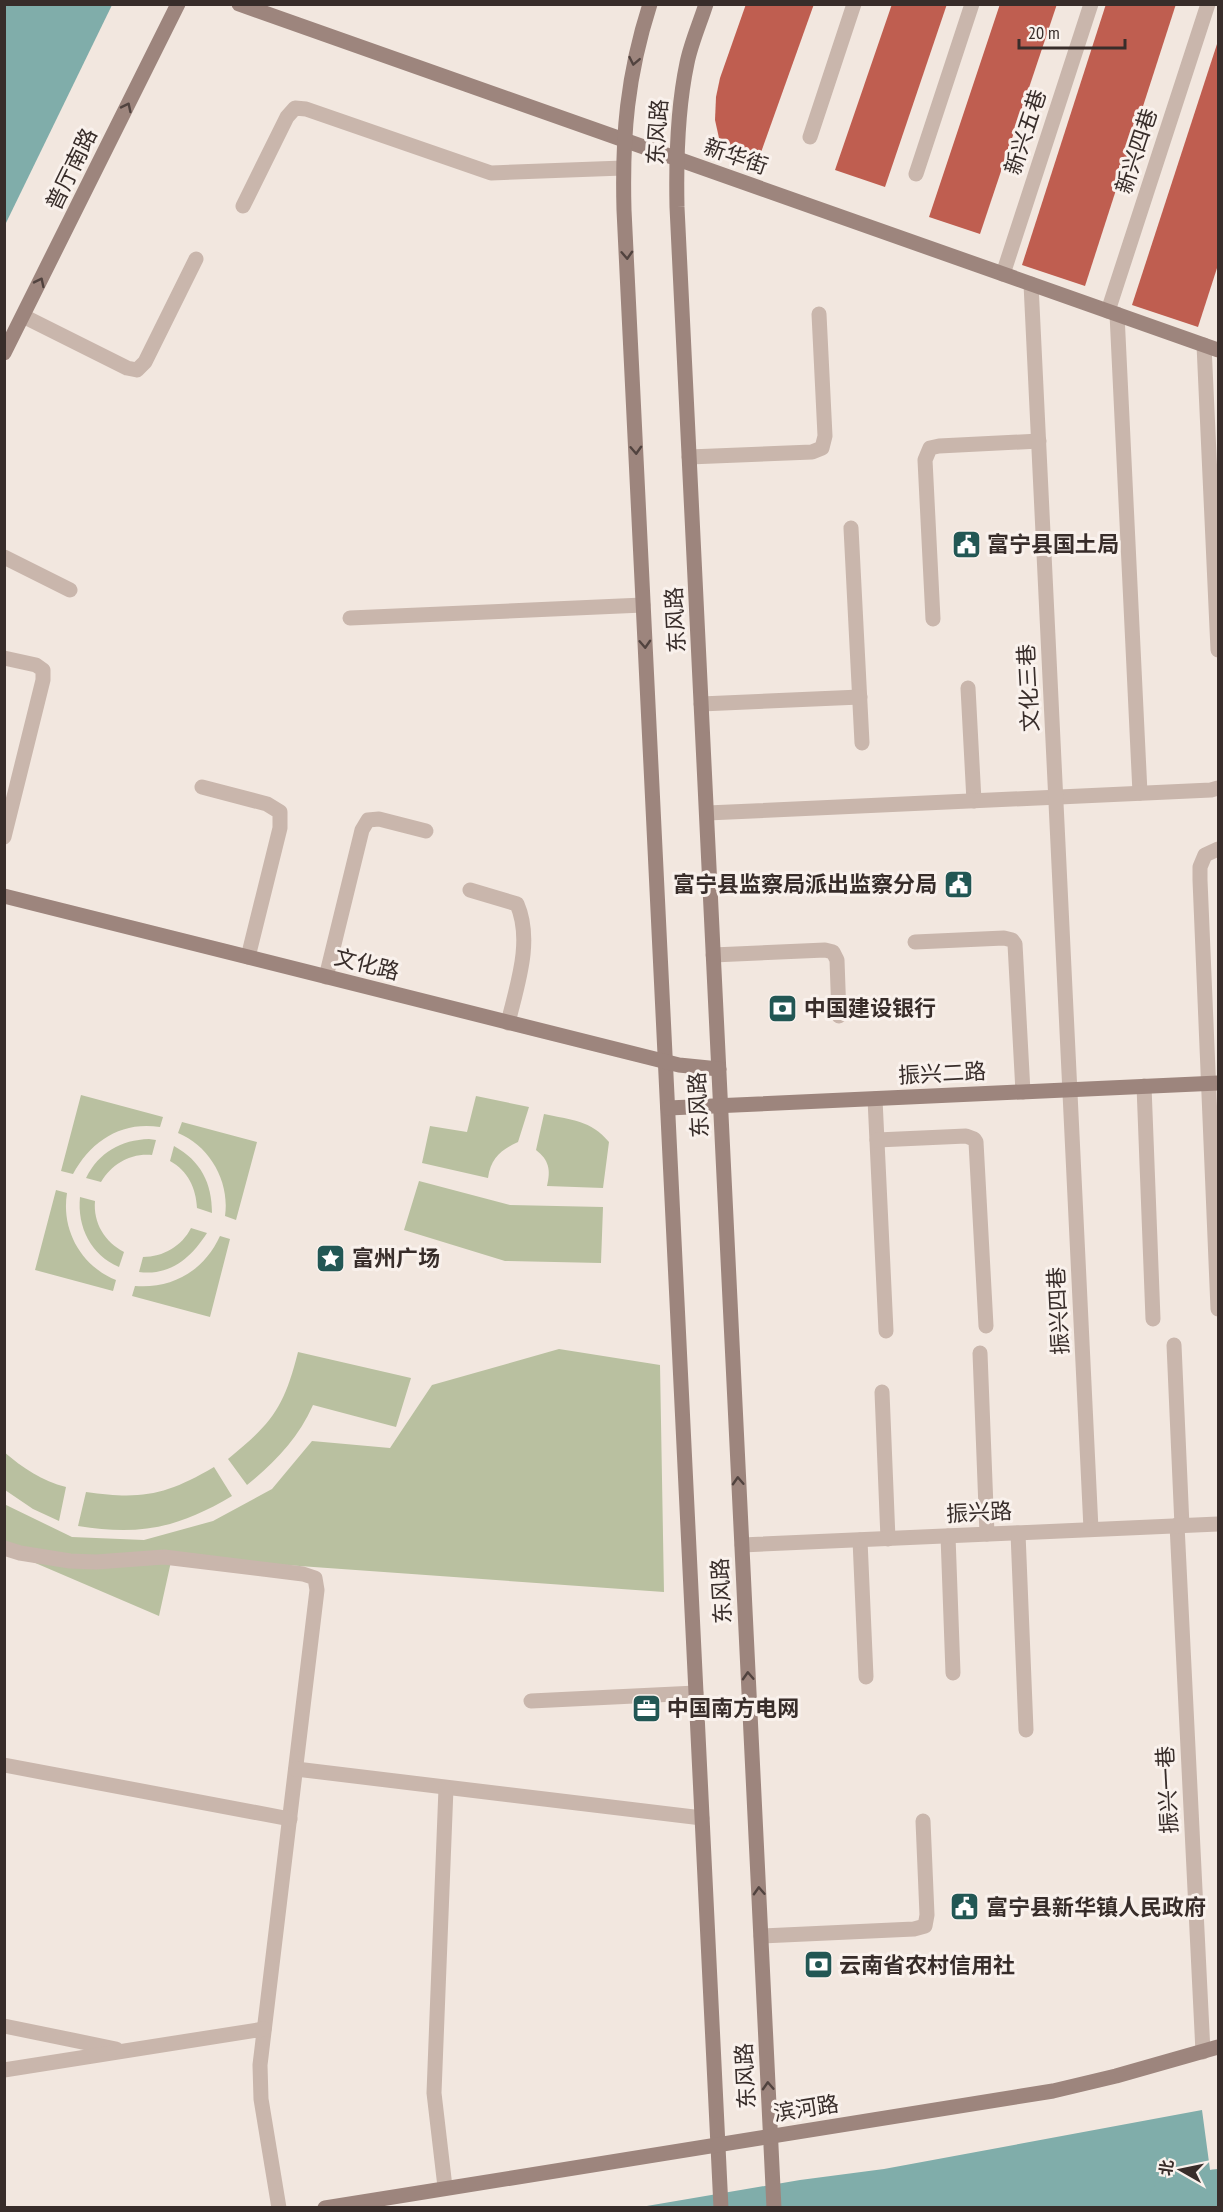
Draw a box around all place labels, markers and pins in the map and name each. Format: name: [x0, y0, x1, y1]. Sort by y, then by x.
public building icon: 富宁县国土局: [950, 528, 982, 560]
place label: 富宁县国土局: [987, 530, 1119, 558]
public building icon: 富宁县监察局派出监察分局: [942, 868, 974, 900]
place label: 富宁县监察局派出监察分局: [673, 870, 937, 898]
bank icon: 中国建设银行: [767, 992, 799, 1024]
place label: 中国建设银行: [804, 994, 936, 1022]
place icon: 富州广场: [315, 1242, 347, 1274]
place label: 富州广场: [352, 1244, 440, 1272]
office icon: 中国南方电网: [630, 1692, 662, 1724]
place label: 中国南方电网: [667, 1694, 799, 1722]
public building icon: 富宁县新华镇人民政府: [949, 1891, 981, 1923]
place label: 富宁县新华镇人民政府: [986, 1893, 1206, 1921]
bank icon: 云南省农村信用社: [802, 1949, 834, 1981]
place label: 云南省农村信用社: [839, 1951, 1015, 1979]

